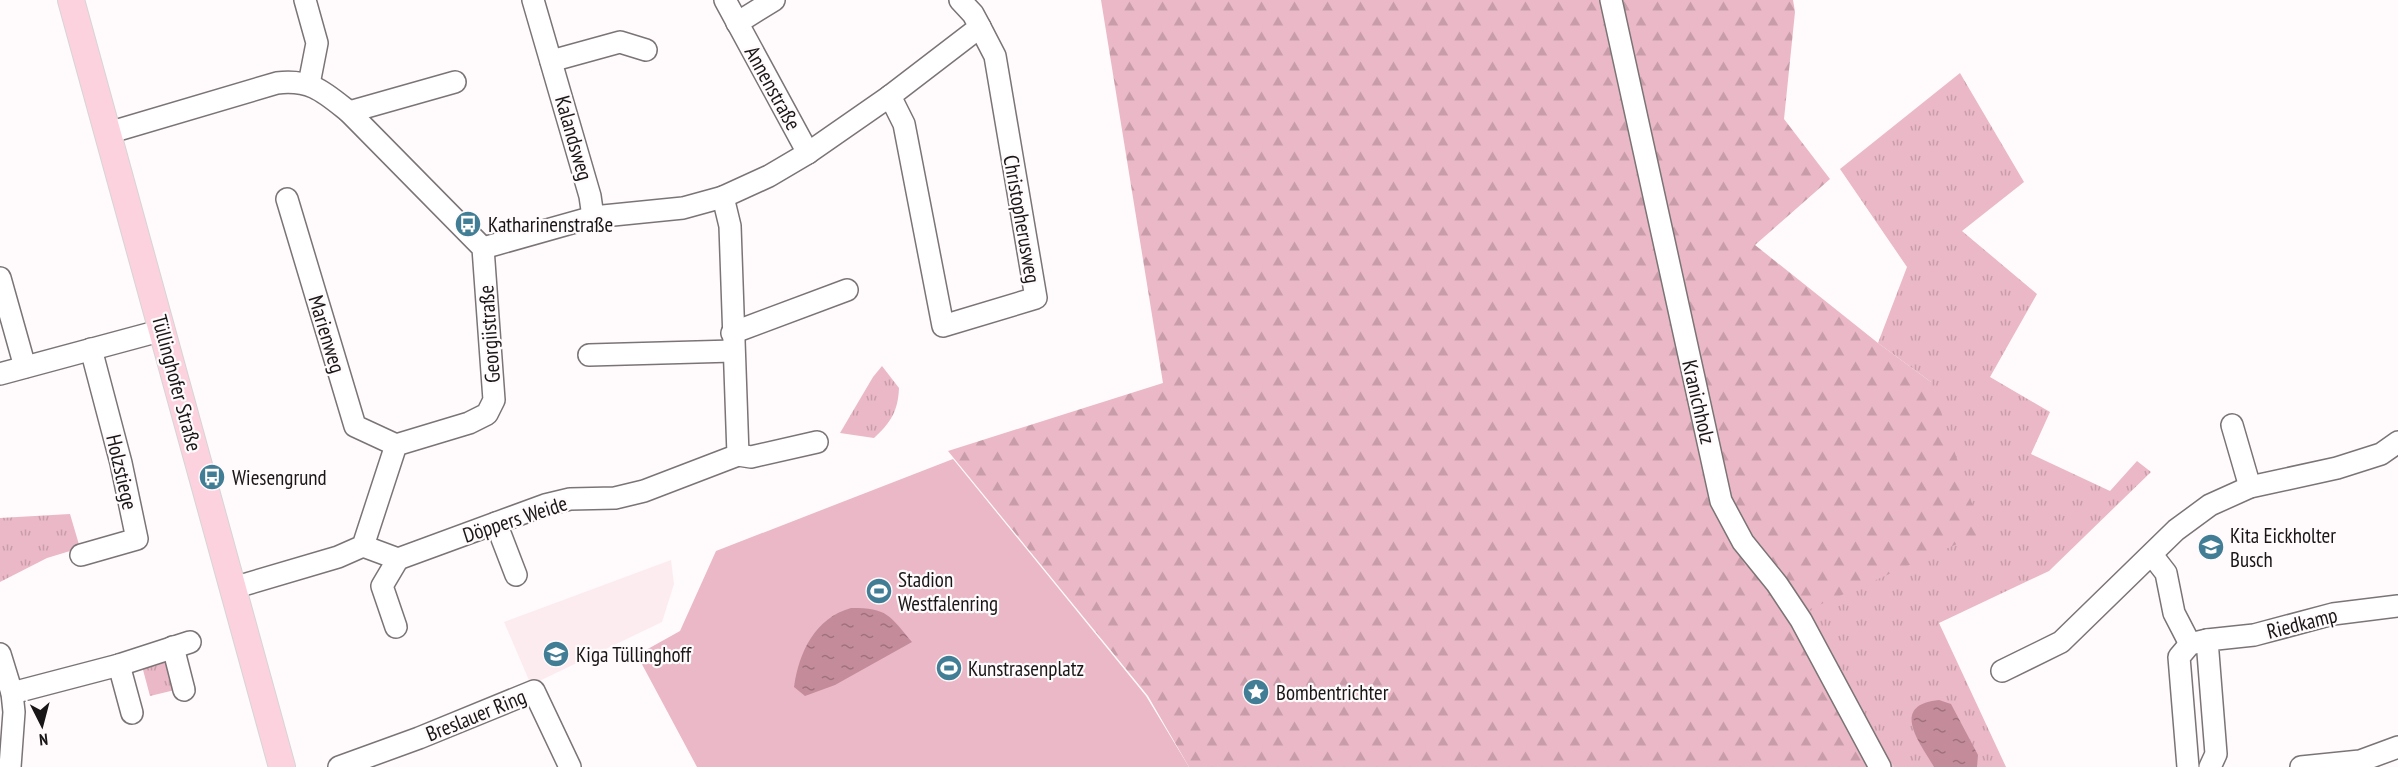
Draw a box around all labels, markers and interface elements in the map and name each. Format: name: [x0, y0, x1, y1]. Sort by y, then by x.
street label: Annenstraße: [739, 41, 807, 135]
street label: Kalandsweg: [549, 93, 599, 183]
street label: Christopherusweg: [997, 153, 1047, 285]
bus stop icon: Katharinenstraße: [453, 209, 483, 239]
place label: Katharinenstraße: [488, 211, 613, 238]
street label: Georgiistraße: [472, 284, 506, 384]
street label: Marienweg: [302, 292, 352, 376]
street label: Tüllinghofer Straße: [146, 312, 208, 454]
street label: Kranichholz: [1676, 357, 1722, 447]
street label: Holzstiege: [100, 432, 144, 512]
bus stop icon: Wiesengrund: [197, 462, 227, 492]
place label: Wiesengrund: [232, 464, 327, 491]
street label: Döppers Weide: [459, 489, 571, 549]
place label: Kita Eickholter Busch: [2230, 522, 2336, 573]
school or university icon: Kita Eickholter Busch: [2196, 532, 2226, 562]
place label: Stadion Westfalenring: [898, 566, 998, 617]
sports icon: Stadion Westfalenring: [864, 576, 894, 606]
street label: Riedkamp: [2264, 601, 2340, 645]
school or university icon: Kiga Tüllinghoff: [541, 639, 571, 669]
place label: Kiga Tüllinghoff: [576, 641, 692, 668]
sports icon: Kunstrasenplatz: [934, 653, 964, 683]
place label: Kunstrasenplatz: [968, 655, 1084, 682]
place icon: Bombentrichter: [1241, 677, 1271, 707]
place label: Bombentrichter: [1276, 679, 1389, 706]
street label: Breslauer Ring: [422, 683, 530, 747]
north arrow: [12, 695, 72, 755]
text: N: [38, 730, 49, 750]

